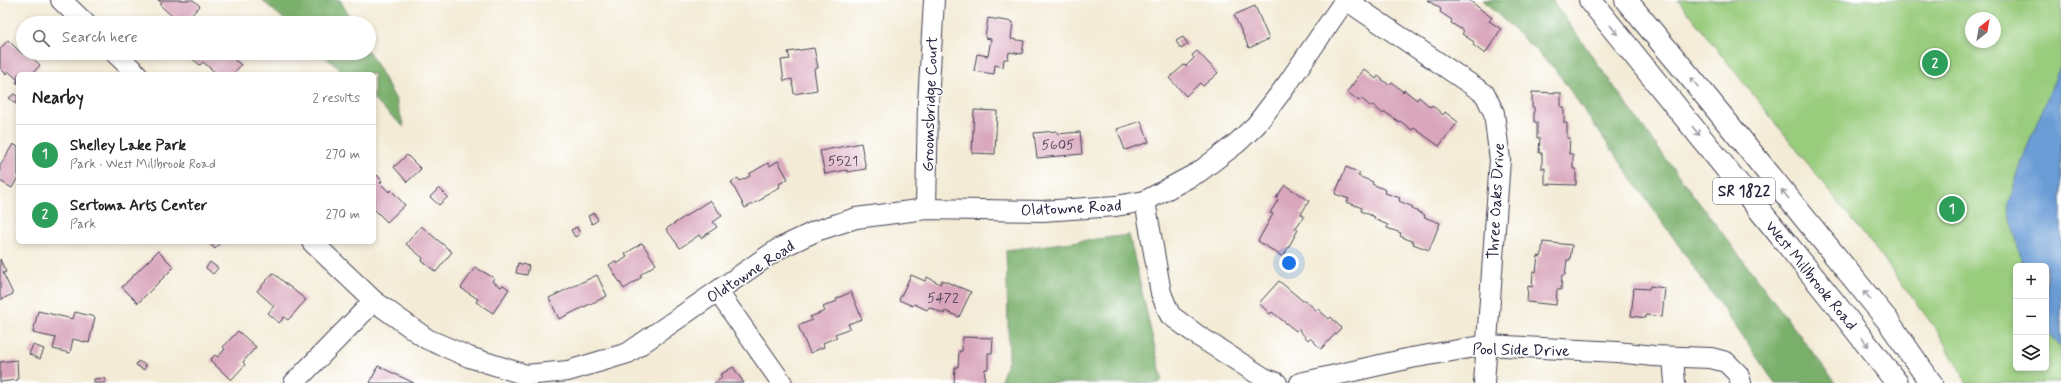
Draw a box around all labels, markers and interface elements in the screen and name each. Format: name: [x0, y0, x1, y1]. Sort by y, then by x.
north arrow: [1965, 12, 2001, 48]
search box: [16, 16, 376, 60]
one-way arrow: [1610, 25, 1619, 36]
icon: search: [30, 27, 52, 49]
text: Search here: [62, 28, 138, 48]
street label: Groomsbridge Court: [918, 35, 944, 172]
pin: 2: [1922, 48, 1948, 78]
one-way arrow: [1690, 76, 1699, 87]
text: Nearby: [32, 87, 84, 109]
text: 2 results: [313, 90, 360, 107]
one-way arrow: [1692, 126, 1701, 137]
text: Shelley Lake Park: [70, 136, 186, 156]
house number: 5605: [1042, 136, 1074, 154]
street label: Three Oaks Drive: [1483, 142, 1510, 260]
text: 1: [42, 146, 48, 163]
text: 270 m: [325, 146, 360, 163]
house number: 5521: [828, 152, 858, 170]
text: Park · West Millbrook Road: [70, 156, 216, 173]
road number: SR 1822: [1713, 178, 1775, 204]
one-way arrow: [1781, 188, 1789, 199]
pin: 1: [1939, 194, 1965, 224]
street label: Oldtowne Road: [1020, 195, 1122, 222]
text: Sertoma Arts Center: [70, 196, 207, 216]
text: 2: [42, 206, 48, 223]
text: 270 m: [325, 206, 360, 223]
text: Park: [70, 216, 96, 233]
street label: West Millbrook Road: [1760, 217, 1862, 335]
street label: Oldtowne Road: [703, 236, 799, 309]
your location: [1279, 253, 1299, 273]
map controls: [2013, 263, 2049, 371]
button: +: [2013, 263, 2049, 299]
house number: 5472: [927, 289, 959, 307]
one-way arrow: [1862, 289, 1871, 300]
button: −: [2013, 299, 2049, 335]
button: layers: [2013, 335, 2049, 371]
one-way arrow: [1861, 336, 1869, 347]
street label: Pool Side Drive: [1472, 339, 1570, 362]

